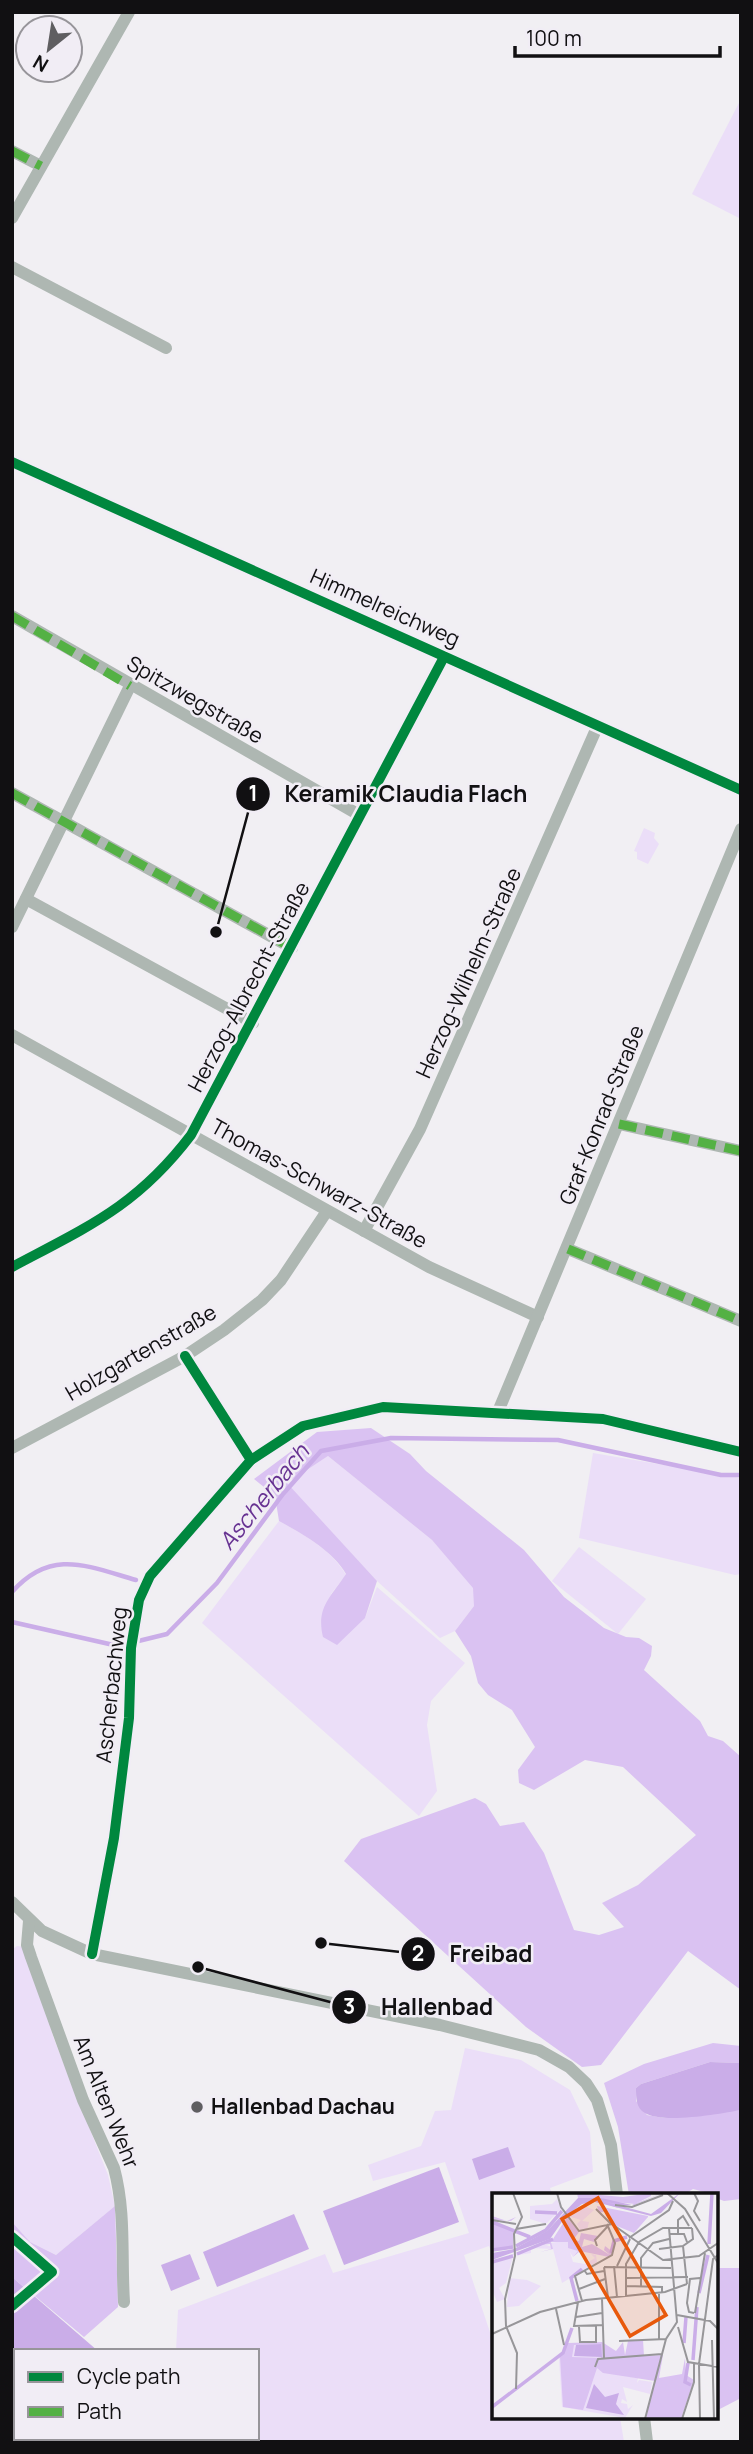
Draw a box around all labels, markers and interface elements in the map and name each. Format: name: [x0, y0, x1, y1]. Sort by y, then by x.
north arrow: [14, 14, 84, 84]
scale bar: [515, 14, 720, 58]
text: 100 m: [526, 24, 582, 52]
text: N: [28, 49, 53, 78]
street label: Himmelreichweg: [306, 562, 465, 653]
street label: Spitzwegstraße: [122, 649, 269, 750]
callout: Keramik Claudia Flach: [235, 772, 541, 816]
text: Keramik Claudia Flach: [285, 777, 527, 809]
text: 1: [248, 779, 258, 807]
street label: Herzog-Wilhelm-Straße: [409, 863, 527, 1082]
street label: Herzog-Albrecht-Straße: [181, 876, 315, 1097]
street label: Graf-Konrad-Straße: [552, 1021, 650, 1209]
street label: Thomas-Schwarz-Straße: [206, 1112, 433, 1254]
street label: Holzgartenstraße: [60, 1298, 221, 1407]
water label: Ascherbach: [211, 1436, 317, 1556]
street label: Ascherbachweg: [89, 1605, 133, 1764]
callout: Freibad: [401, 1932, 546, 1976]
text: Freibad: [450, 1937, 532, 1969]
text: 2: [412, 1939, 424, 1967]
callout: Hallenbad: [332, 1985, 507, 2029]
text: Hallenbad: [381, 1990, 493, 2022]
text: 3: [343, 1992, 355, 2020]
street label: Am Alten Wehr: [68, 2031, 146, 2173]
place label: Hallenbad Dachau: [211, 2092, 395, 2120]
marker: Hallenbad Dachau: [189, 2099, 205, 2115]
inset map: [492, 2193, 718, 2419]
legend: [14, 2349, 259, 2440]
text: Cycle path: [77, 2362, 180, 2390]
text: Path: [77, 2397, 122, 2425]

